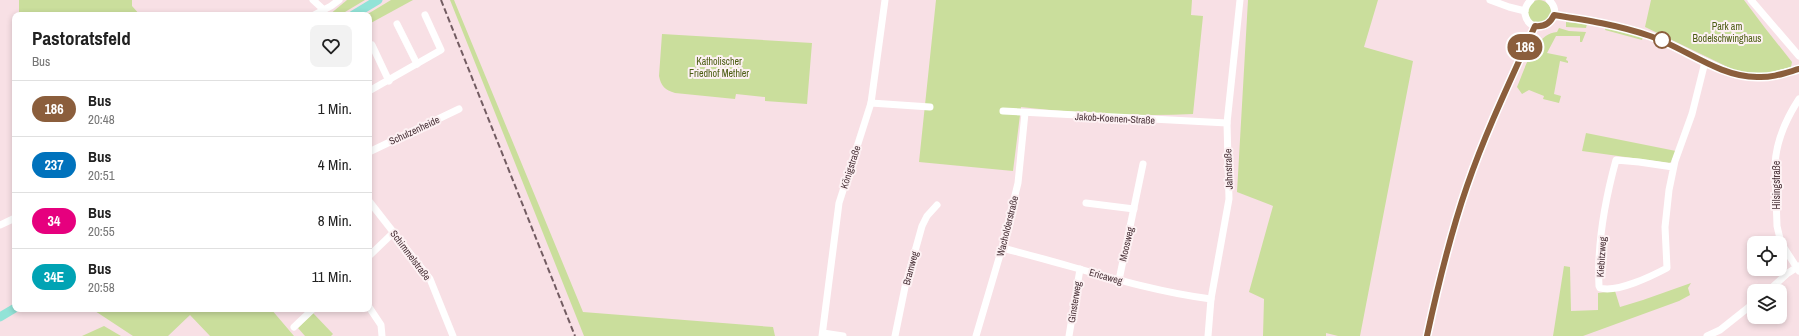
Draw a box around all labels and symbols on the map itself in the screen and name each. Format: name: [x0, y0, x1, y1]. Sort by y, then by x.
park label: Park am Bodelschwinghaus: [1693, 20, 1761, 45]
unlabelled marker: [1653, 31, 1671, 49]
line badge: 186: [1502, 34, 1548, 60]
park label: Katholischer Friedhof Methler: [689, 55, 749, 80]
street label: Jakob-Koenen-Straße: [1075, 110, 1156, 127]
street label: Schulzenheide: [387, 113, 442, 148]
street label: Königstraße: [837, 143, 864, 190]
street label: Jahnstraße: [1221, 148, 1236, 190]
street label: Hilsingstraße: [1770, 160, 1783, 209]
street label: Wacholderstraße: [994, 194, 1021, 258]
street label: Moosweg: [1116, 225, 1137, 263]
street label: Schimmelstraße: [387, 228, 434, 283]
street label: Kiebitzweg: [1594, 236, 1609, 278]
street label: Bramweg: [900, 249, 921, 287]
street label: Ericaweg: [1088, 266, 1125, 288]
street label: Ginsterweg: [1065, 280, 1084, 324]

